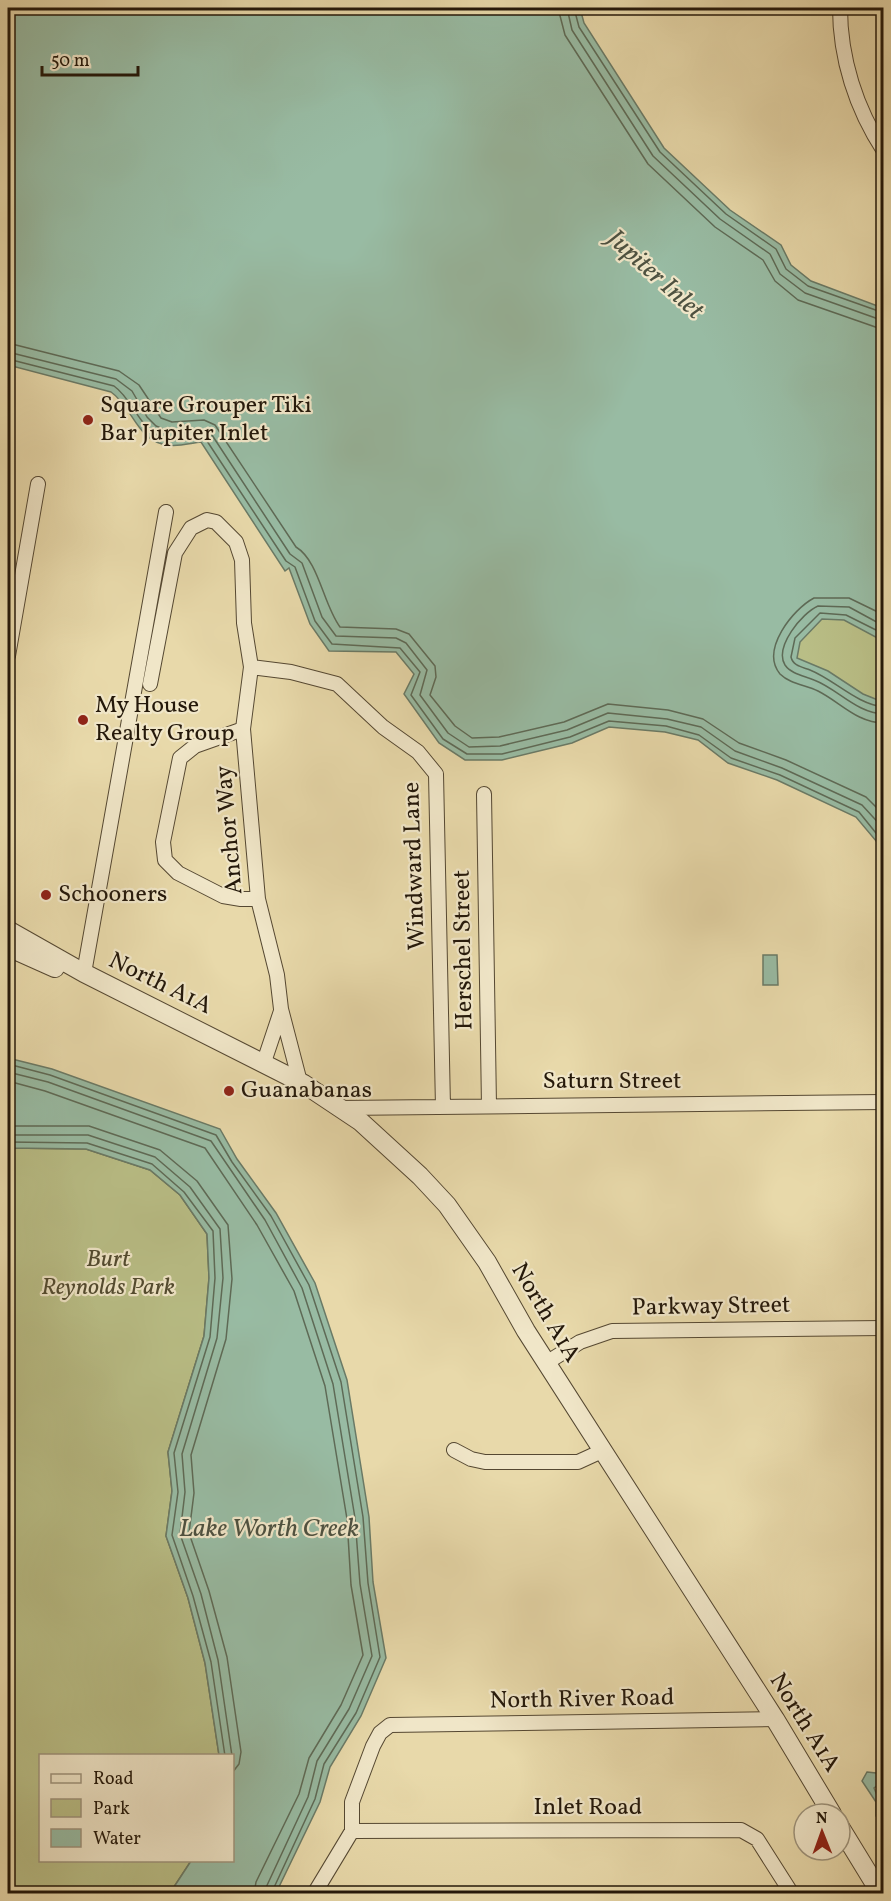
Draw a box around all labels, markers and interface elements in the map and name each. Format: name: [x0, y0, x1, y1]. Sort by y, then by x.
scale bar: [42, 39, 138, 77]
text: 50 m: [51, 49, 90, 74]
water label: Jupiter Inlet: [596, 220, 712, 329]
place label: Square Grouper Tiki Bar Jupiter Inlet: [100, 389, 312, 451]
marker: Square Grouper Tiki Bar Jupiter Inlet: [81, 413, 95, 427]
place label: My House Realty Group: [95, 689, 235, 751]
marker: My House Realty Group: [76, 713, 90, 727]
street label: Anchor Way: [207, 764, 253, 896]
street label: Windward Lane: [395, 781, 435, 951]
street label: Herschel Street: [446, 869, 482, 1031]
place label: Schooners: [58, 878, 167, 912]
marker: Schooners: [39, 888, 53, 902]
street label: North A1A: [103, 944, 218, 1024]
street label: Saturn Street: [543, 1065, 681, 1099]
place label: Guanabanas: [241, 1074, 372, 1108]
marker: Guanabanas: [222, 1084, 236, 1098]
park label: Burt Reynolds Park: [41, 1243, 175, 1305]
street label: North A1A: [502, 1257, 588, 1370]
street label: Parkway Street: [631, 1289, 791, 1325]
water label: Lake Worth Creek: [179, 1511, 359, 1547]
street label: North A1A: [760, 1667, 848, 1779]
street label: North River Road: [489, 1681, 675, 1719]
legend: [39, 1754, 234, 1862]
text: Road: [93, 1767, 134, 1792]
street label: Inlet Road: [534, 1791, 642, 1825]
text: Park: [93, 1797, 130, 1822]
north arrow: [792, 1802, 852, 1862]
text: N: [816, 1808, 828, 1830]
text: Water: [93, 1827, 141, 1852]

